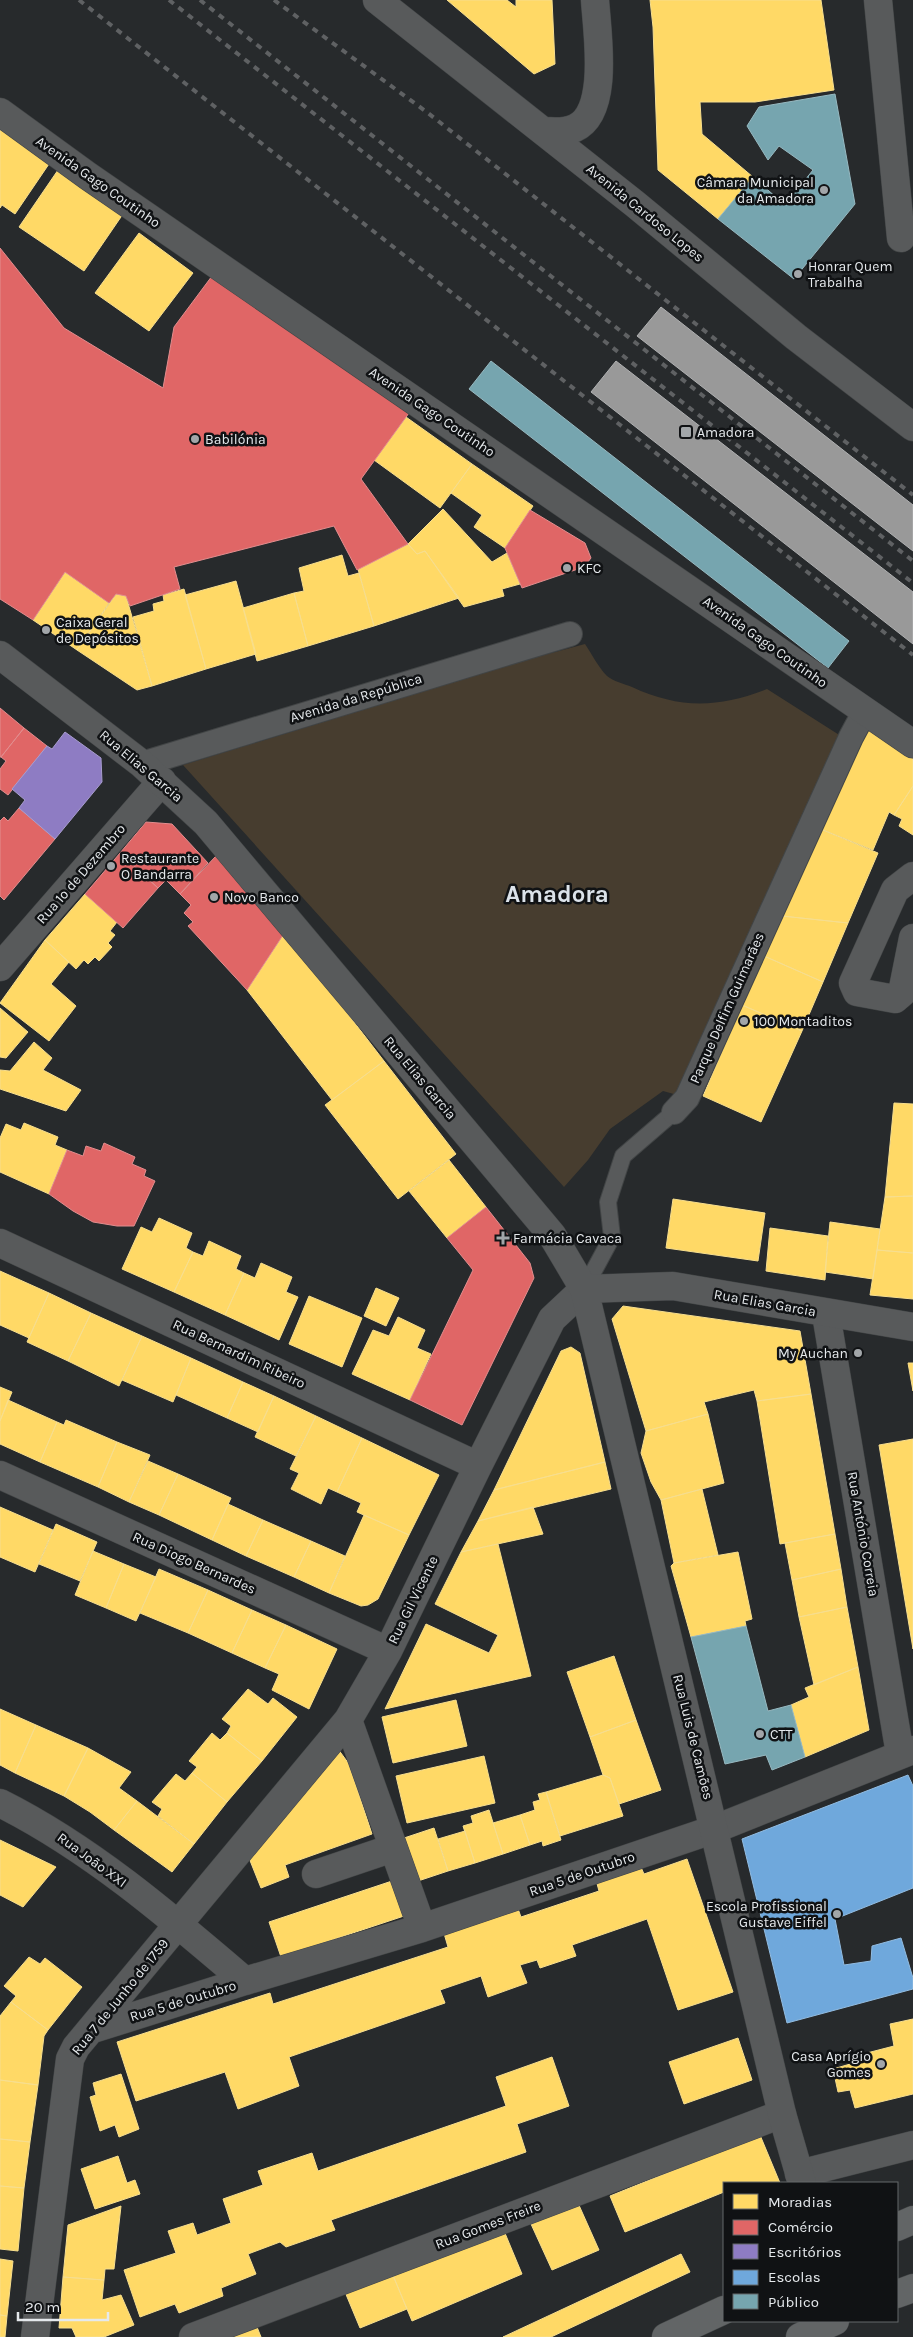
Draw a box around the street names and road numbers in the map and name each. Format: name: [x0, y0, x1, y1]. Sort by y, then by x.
street label: Avenida Gago Coutinho: [32, 133, 164, 231]
street label: Avenida Cardoso Lopes: [583, 160, 707, 266]
street label: Avenida Gago Coutinho: [366, 364, 498, 460]
street label: Avenida Gago Coutinho: [699, 593, 831, 691]
street label: Avenida da República: [288, 670, 424, 726]
street label: Rua Elias Garcia: [96, 726, 186, 806]
street label: Rua 1º de Dezembro: [33, 821, 129, 927]
street label: Parque Delfim Guimarães: [686, 930, 768, 1086]
street label: Rua Elias Garcia: [380, 1033, 460, 1123]
street label: Rua Elias Garcia: [713, 1286, 817, 1320]
street label: Rua Bernardim Ribeiro: [170, 1316, 308, 1392]
street label: Rua António Correia: [844, 1470, 882, 1598]
street label: Rua Diogo Bernardes: [130, 1528, 258, 1598]
street label: Rua Gil Vicente: [384, 1553, 442, 1647]
street label: Rua Luis de Camões: [669, 1673, 717, 1801]
street label: Rua João XXI: [54, 1829, 130, 1891]
street label: Rua 5 de Outubro: [527, 1848, 637, 1900]
street label: Rua 7 de Junho de 1759: [68, 1935, 172, 2059]
street label: Rua 5 de Outubro: [128, 1977, 238, 2025]
street label: Rua Gomes Freire: [433, 2197, 543, 2253]

